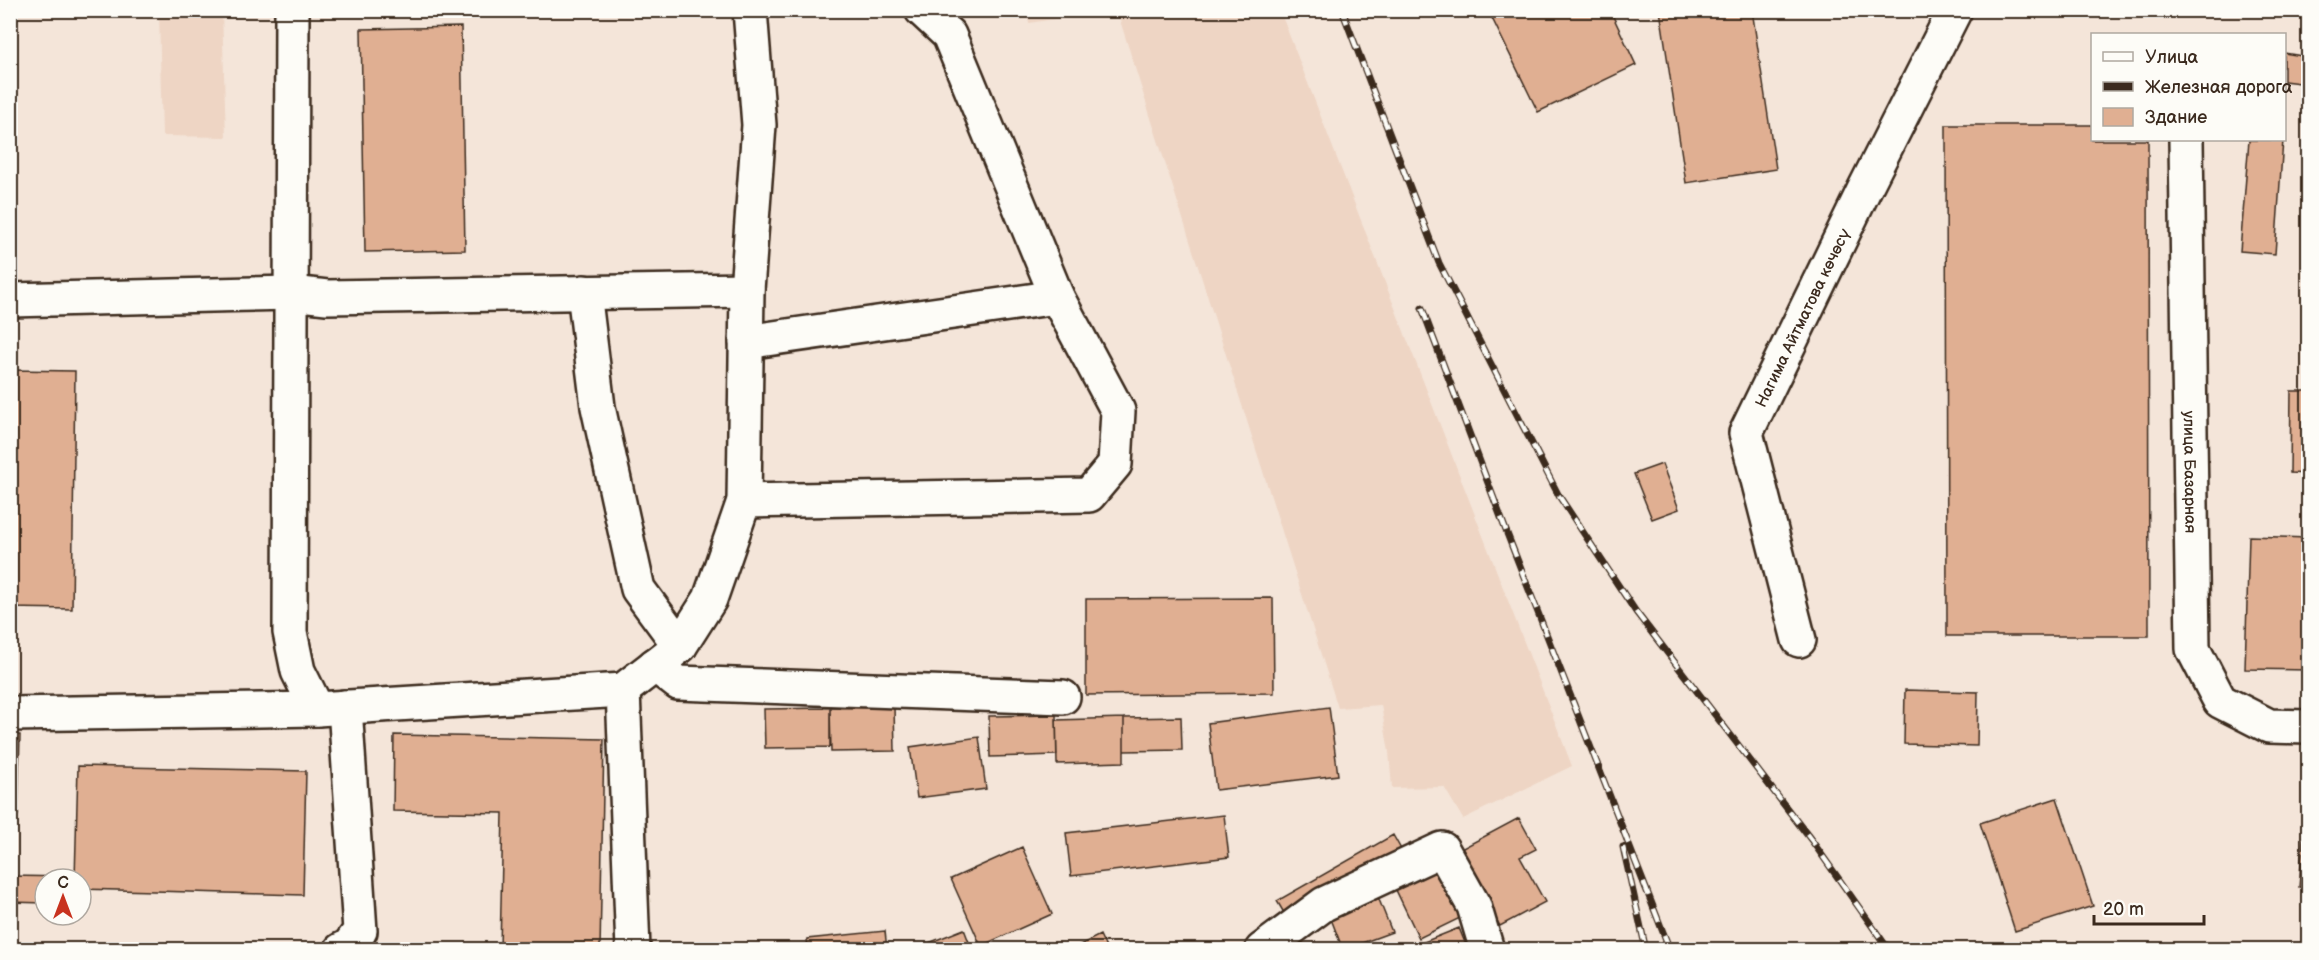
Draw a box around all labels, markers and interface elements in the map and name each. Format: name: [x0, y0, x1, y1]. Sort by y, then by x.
legend: [2091, 33, 2286, 141]
text: Улица: [2145, 47, 2199, 68]
text: Железная дорога: [2145, 77, 2293, 98]
text: Здание: [2145, 107, 2207, 128]
street label: Нагима Айтматова көчөсү: [1752, 225, 1855, 411]
street label: улица Базарная: [2179, 410, 2199, 534]
north arrow: [33, 867, 93, 927]
text: С: [57, 874, 69, 893]
scale bar: [2094, 888, 2204, 926]
text: 20 m: [2103, 899, 2144, 920]

